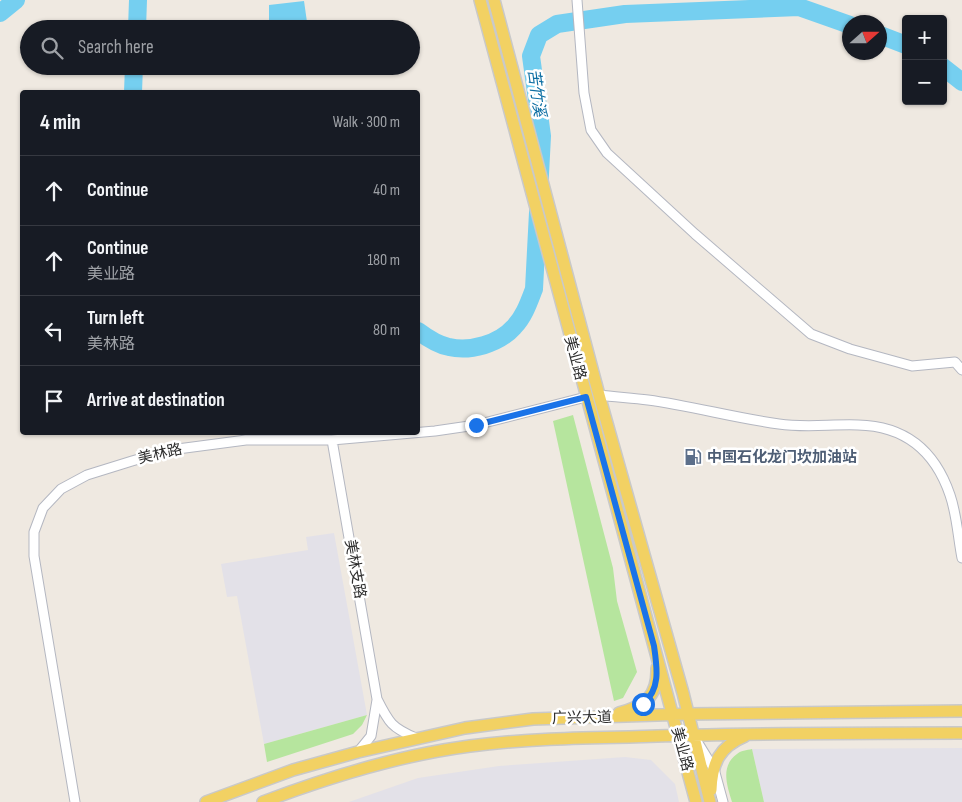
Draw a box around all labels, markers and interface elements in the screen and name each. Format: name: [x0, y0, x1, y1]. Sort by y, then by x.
north arrow: [842, 15, 887, 60]
map controls: [902, 15, 947, 105]
button: +: [902, 15, 947, 60]
search box: [20, 20, 420, 75]
icon: search: [38, 34, 66, 62]
text: Search here: [78, 36, 154, 59]
button: −: [902, 60, 947, 105]
water label: 苦竹溪: [523, 68, 549, 120]
text: 4 min: [40, 110, 81, 135]
text: Walk · 300 m: [333, 113, 400, 132]
icon: ahead: [40, 177, 68, 205]
text: Continue: [87, 179, 148, 202]
text: 40 m: [373, 181, 400, 200]
text: Continue: [87, 237, 148, 260]
icon: ahead: [40, 247, 68, 275]
text: 180 m: [367, 251, 400, 270]
text: 美业路: [87, 265, 135, 284]
text: Turn left: [87, 307, 144, 330]
icon: left: [40, 317, 68, 345]
text: 80 m: [373, 321, 400, 340]
street label: 美业路: [560, 334, 590, 382]
text: 美林路: [87, 335, 135, 354]
icon: arrive: [40, 387, 68, 415]
text: Arrive at destination: [87, 389, 225, 412]
route end: [465, 414, 488, 437]
street label: 美林路: [136, 440, 184, 468]
fuel station icon: 中国石化龙门坎加油站: [683, 447, 703, 467]
place label: 中国石化龙门坎加油站: [707, 448, 857, 467]
street label: 美林支路: [340, 538, 370, 600]
route start: [632, 693, 655, 716]
street label: 广兴大道: [552, 708, 612, 728]
street label: 美业路: [667, 725, 697, 773]

